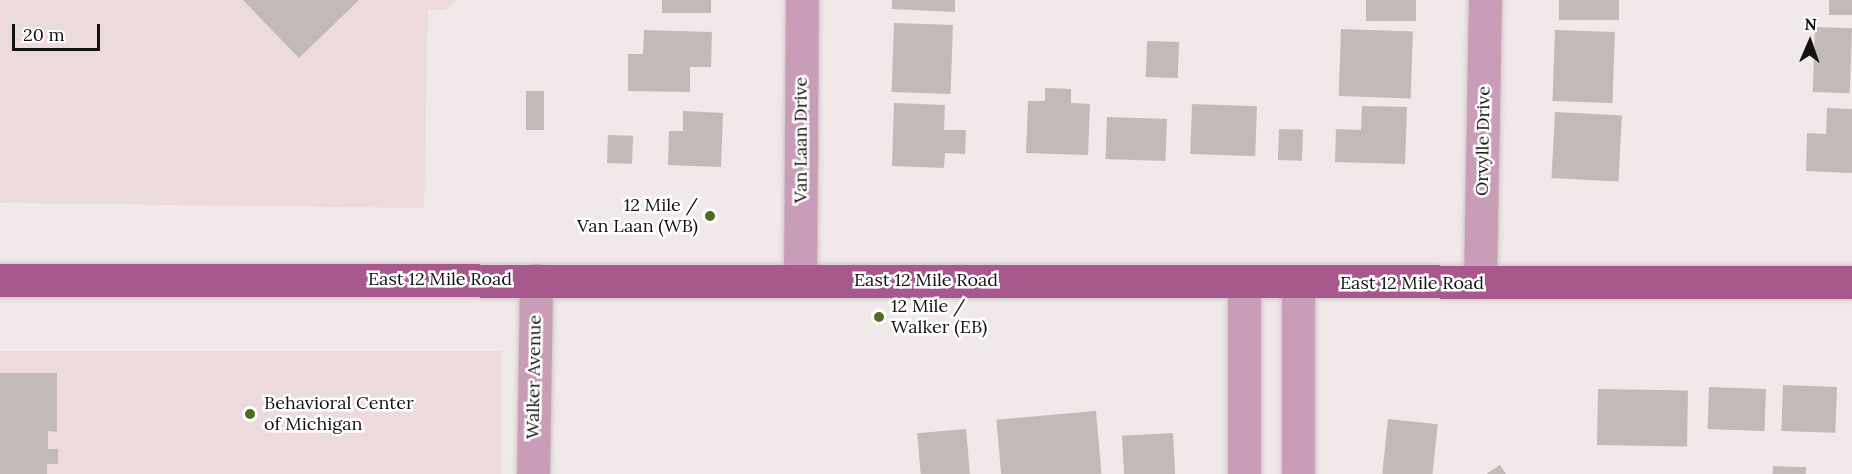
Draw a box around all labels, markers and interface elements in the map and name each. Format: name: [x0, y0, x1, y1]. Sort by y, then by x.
scale bar: [15, 12, 104, 50]
north arrow: [1780, 12, 1840, 72]
text: N: [1804, 14, 1817, 34]
text: 20 m: [23, 23, 65, 46]
street label: Van Laan Drive: [790, 77, 812, 203]
street label: Orvylle Drive: [1471, 86, 1495, 196]
place label: 12 Mile / Van Laan (WB): [577, 195, 698, 238]
marker: 12 Mile / Van Laan (WB): [703, 209, 717, 223]
street label: East 12 Mile Road: [368, 268, 512, 290]
street label: East 12 Mile Road: [854, 269, 998, 291]
street label: East 12 Mile Road: [1340, 272, 1484, 294]
place label: 12 Mile / Walker (EB): [891, 296, 987, 338]
marker: 12 Mile / Walker (EB): [872, 310, 886, 324]
street label: Walker Avenue: [522, 315, 546, 439]
place label: Behavioral Center of Michigan: [264, 393, 414, 436]
marker: Behavioral Center of Michigan: [241, 405, 259, 423]

